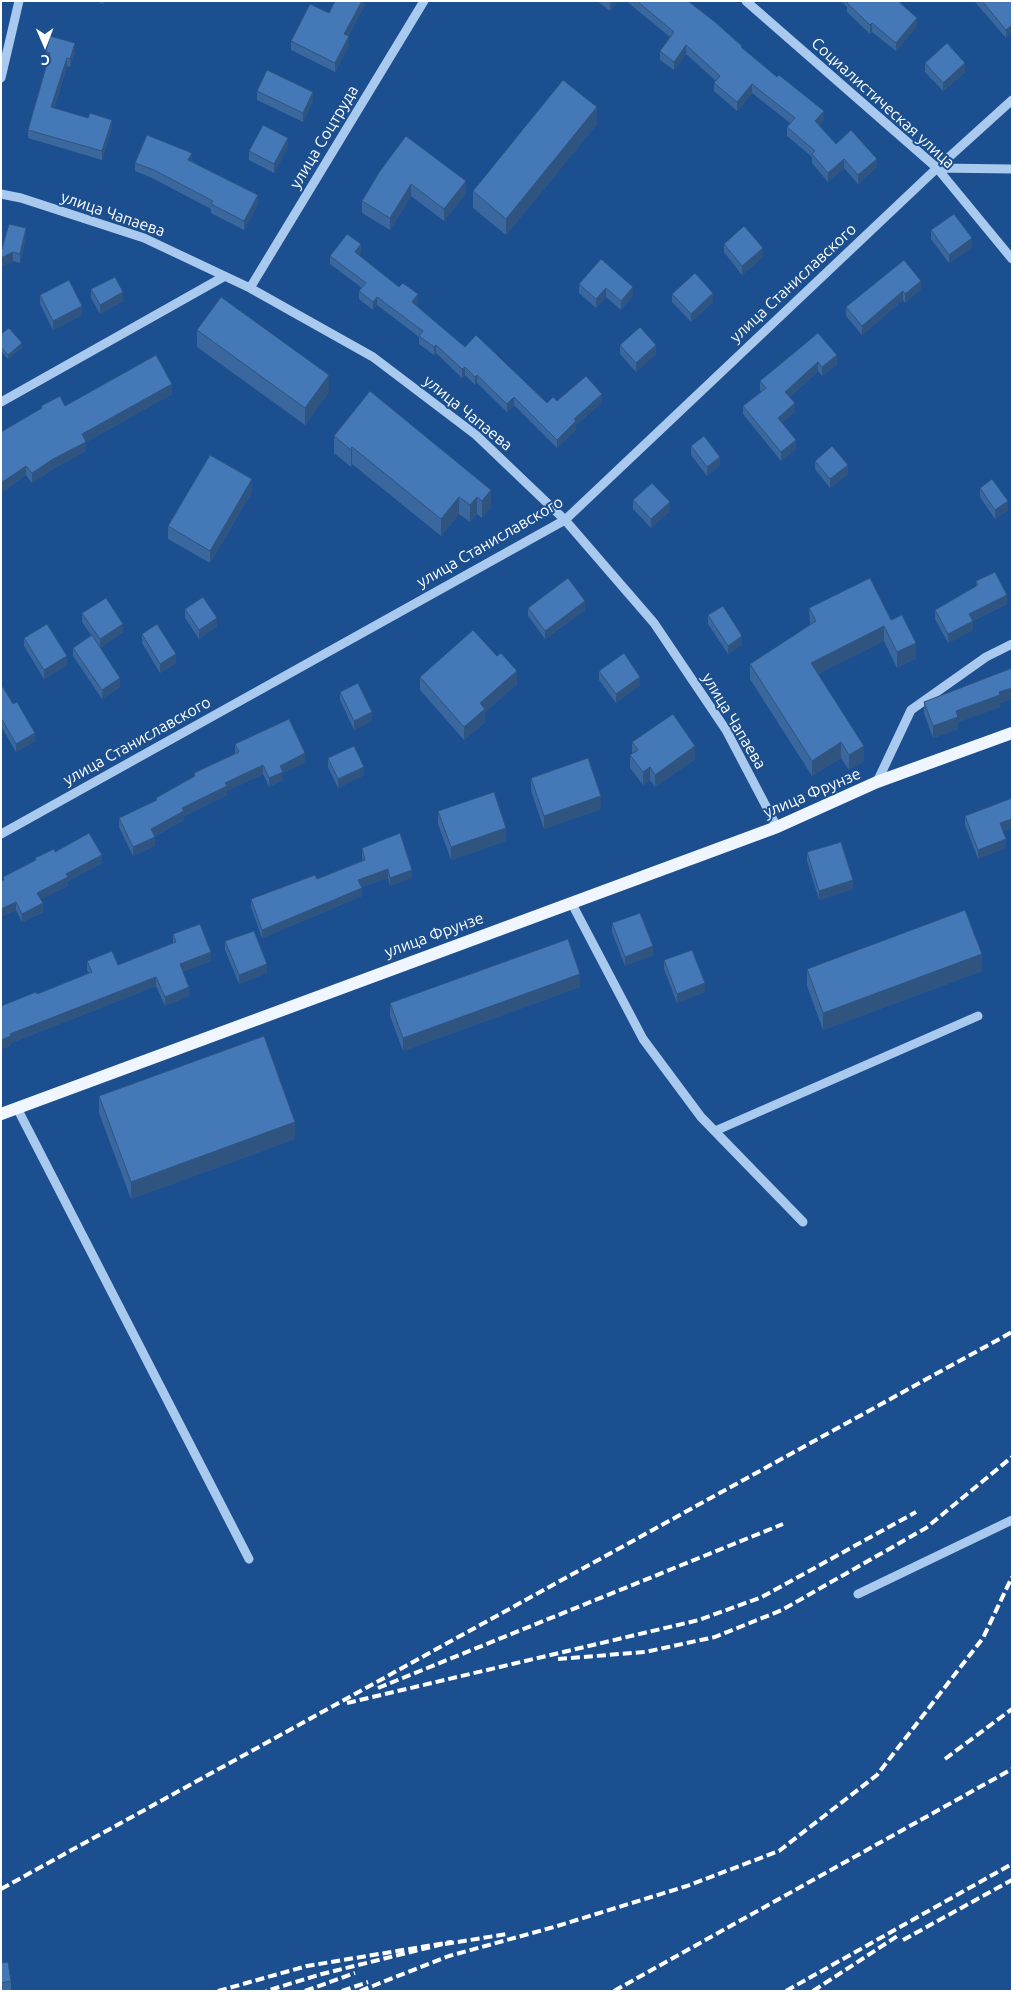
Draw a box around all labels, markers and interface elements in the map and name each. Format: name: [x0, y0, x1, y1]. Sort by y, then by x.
north arrow: [20, 20, 70, 70]
street label: Социалистическая улица: [807, 34, 959, 172]
text: С: [41, 52, 50, 68]
street label: улица Соцтруда: [286, 82, 362, 192]
street label: улица Чапаева: [58, 187, 168, 241]
street label: улица Станиславского: [726, 219, 860, 347]
street label: улица Чапаева: [420, 371, 516, 455]
street label: улица Станиславского: [413, 492, 567, 592]
street label: улица Чапаева: [698, 669, 770, 773]
street label: улица Станиславского: [60, 692, 214, 790]
street label: улица Фрунзе: [760, 764, 864, 822]
street label: улица Фрунзе: [382, 908, 486, 962]

